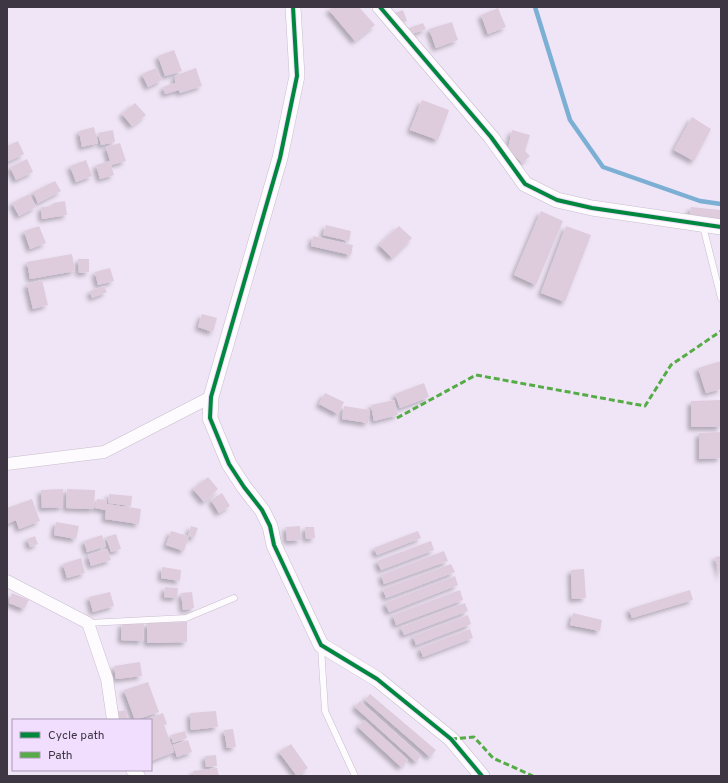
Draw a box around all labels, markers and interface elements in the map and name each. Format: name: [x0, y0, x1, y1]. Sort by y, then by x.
legend: [12, 719, 152, 771]
text: Cycle path: [48, 728, 105, 744]
text: Path: [48, 748, 73, 764]

